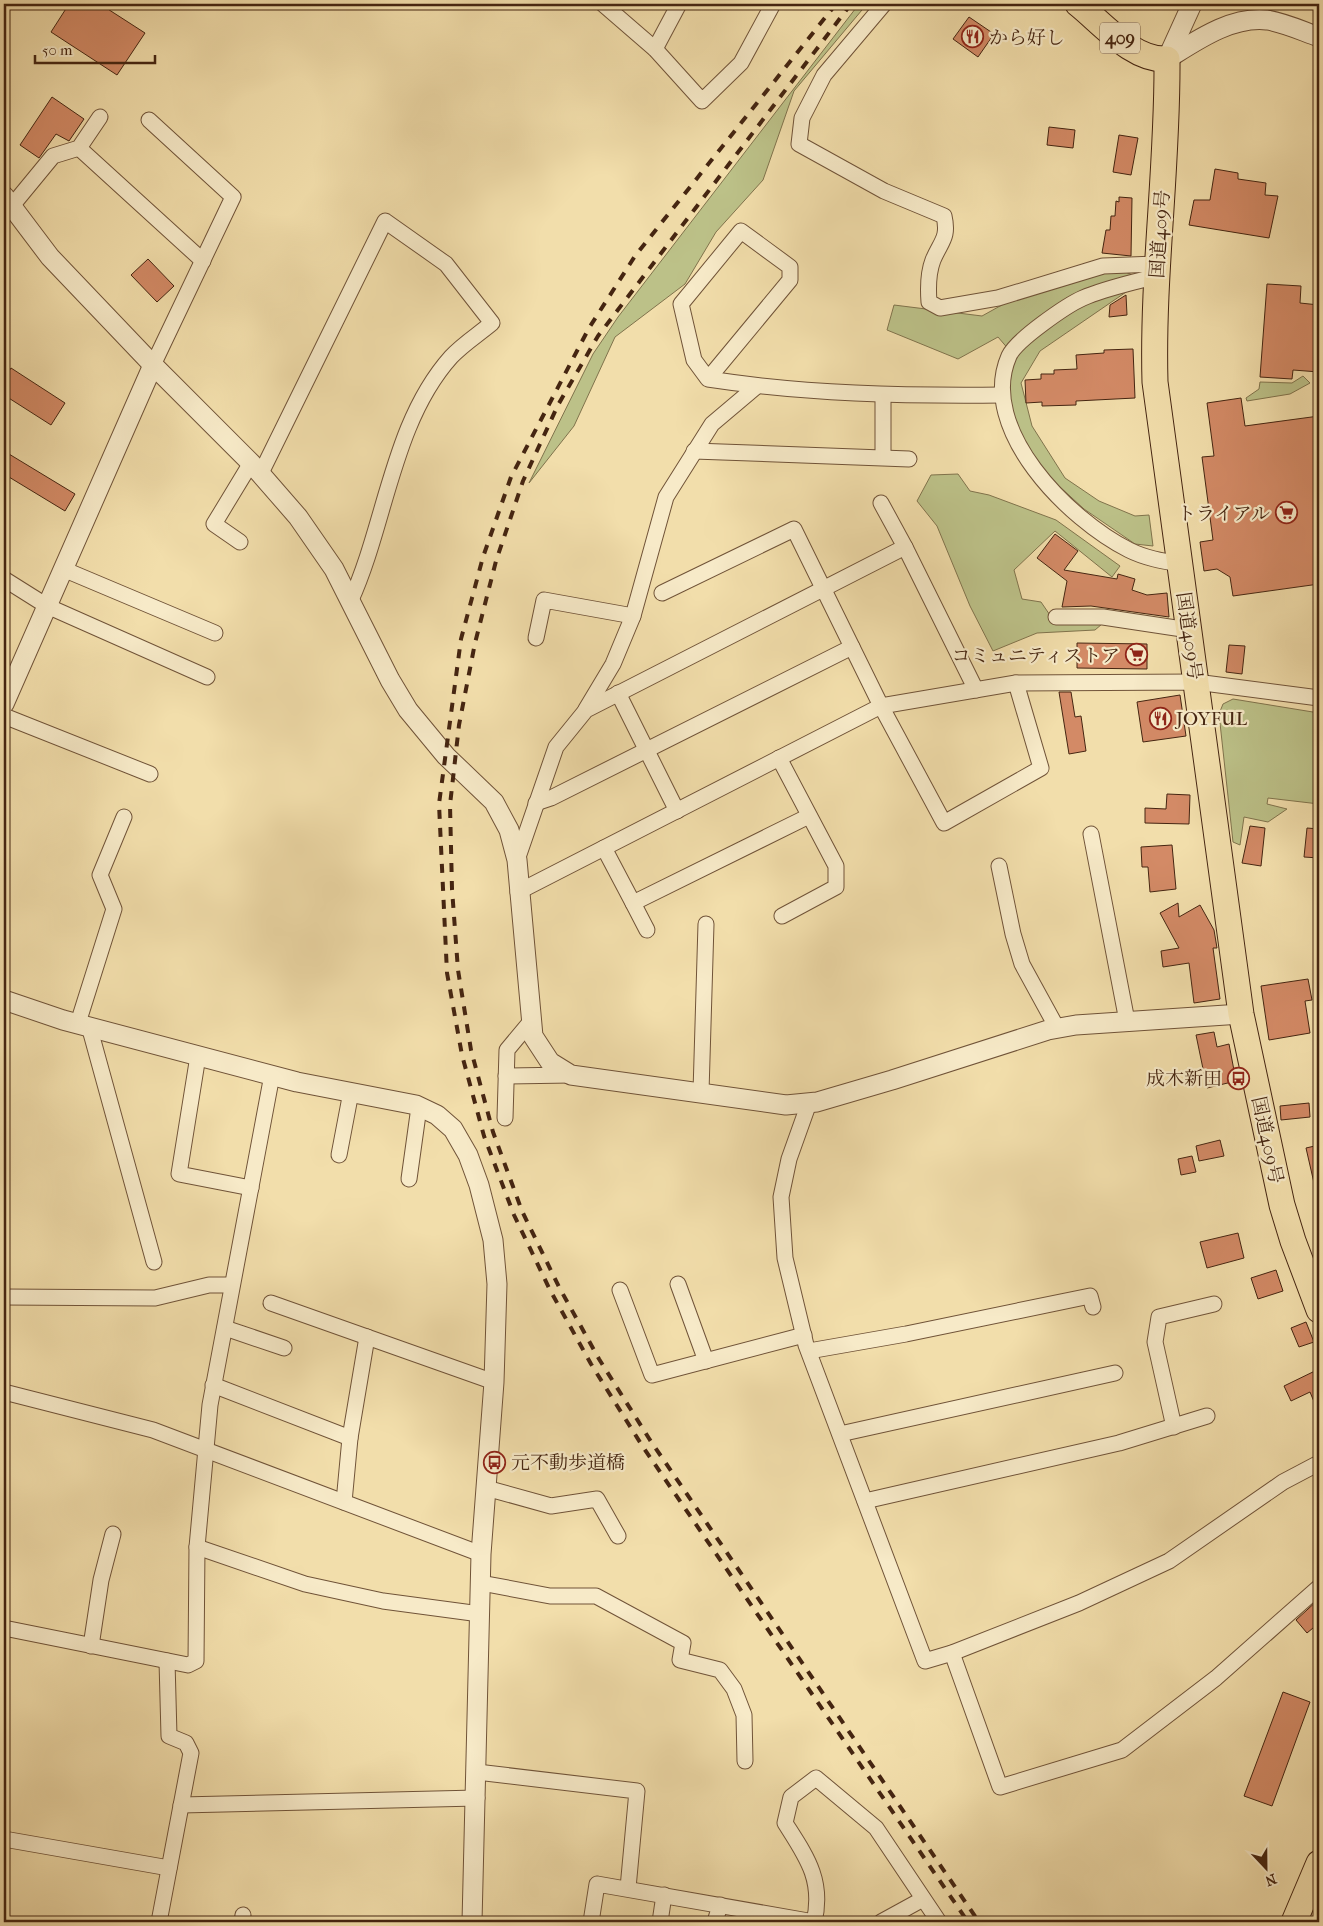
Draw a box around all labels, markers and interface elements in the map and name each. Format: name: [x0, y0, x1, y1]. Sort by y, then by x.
road number: 409: [1100, 22, 1140, 54]
restaurant icon: から好し: [961, 25, 985, 49]
place label: から好し: [989, 27, 1065, 49]
scale bar: [35, 32, 155, 64]
text: 50 m: [42, 41, 73, 59]
street label: 国道409号: [1146, 189, 1174, 279]
supermarket icon: トライアル: [1274, 501, 1298, 525]
place label: トライアル: [1177, 503, 1270, 525]
street label: 国道409号: [1172, 591, 1206, 682]
supermarket icon: コミュニティストア: [1124, 643, 1148, 667]
place label: コミュニティストア: [951, 645, 1120, 667]
restaurant icon: JOYFUL: [1148, 706, 1172, 730]
place label: JOYFUL: [1174, 708, 1248, 730]
bus stop icon: 成木新田: [1226, 1066, 1250, 1090]
place label: 成木新田: [1146, 1068, 1222, 1090]
street label: 国道409号: [1247, 1095, 1287, 1186]
bus stop icon: 元不動歩道橋: [483, 1450, 507, 1474]
place label: 元不動歩道橋: [511, 1452, 625, 1474]
north arrow: [1240, 1844, 1290, 1894]
text: N: [1262, 1870, 1279, 1890]

